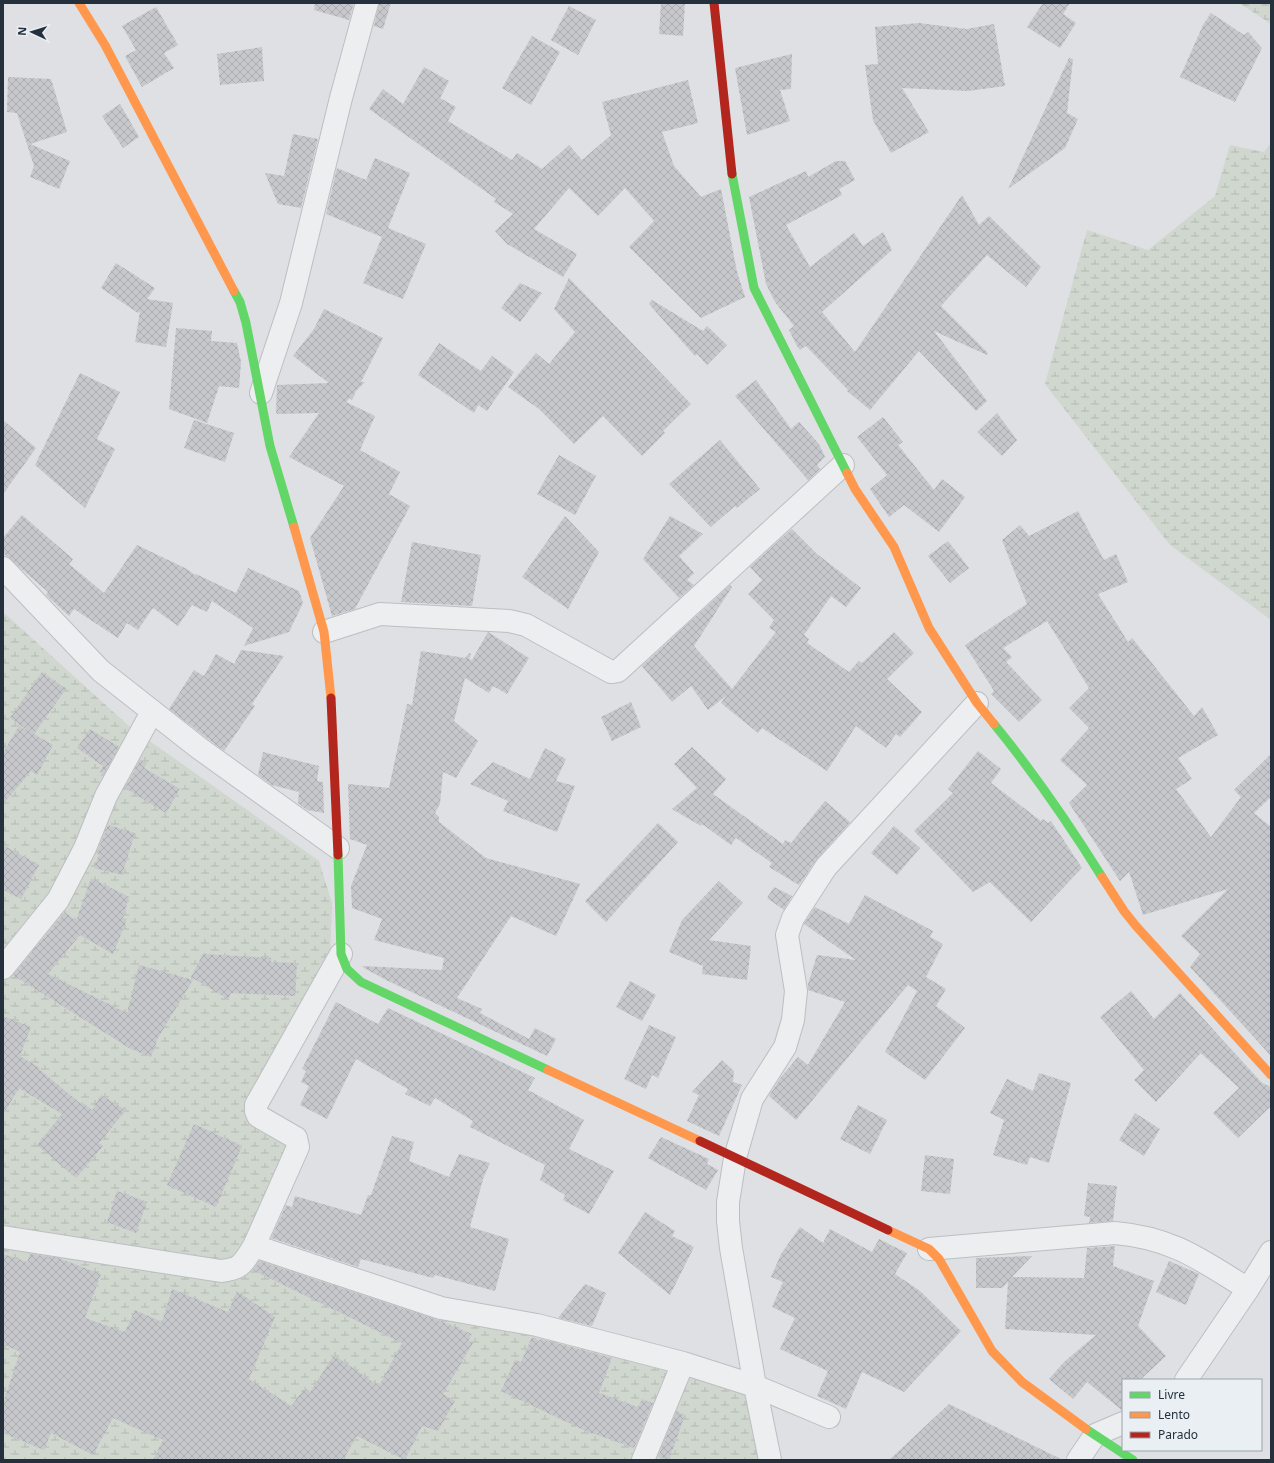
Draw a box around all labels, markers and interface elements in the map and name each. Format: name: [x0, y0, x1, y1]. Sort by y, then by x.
north arrow: [12, 12, 52, 52]
text: N: [14, 26, 29, 36]
legend: [1122, 1379, 1262, 1451]
text: Livre: [1158, 1386, 1185, 1403]
text: Lento: [1158, 1406, 1190, 1423]
text: Parado: [1158, 1426, 1198, 1443]

